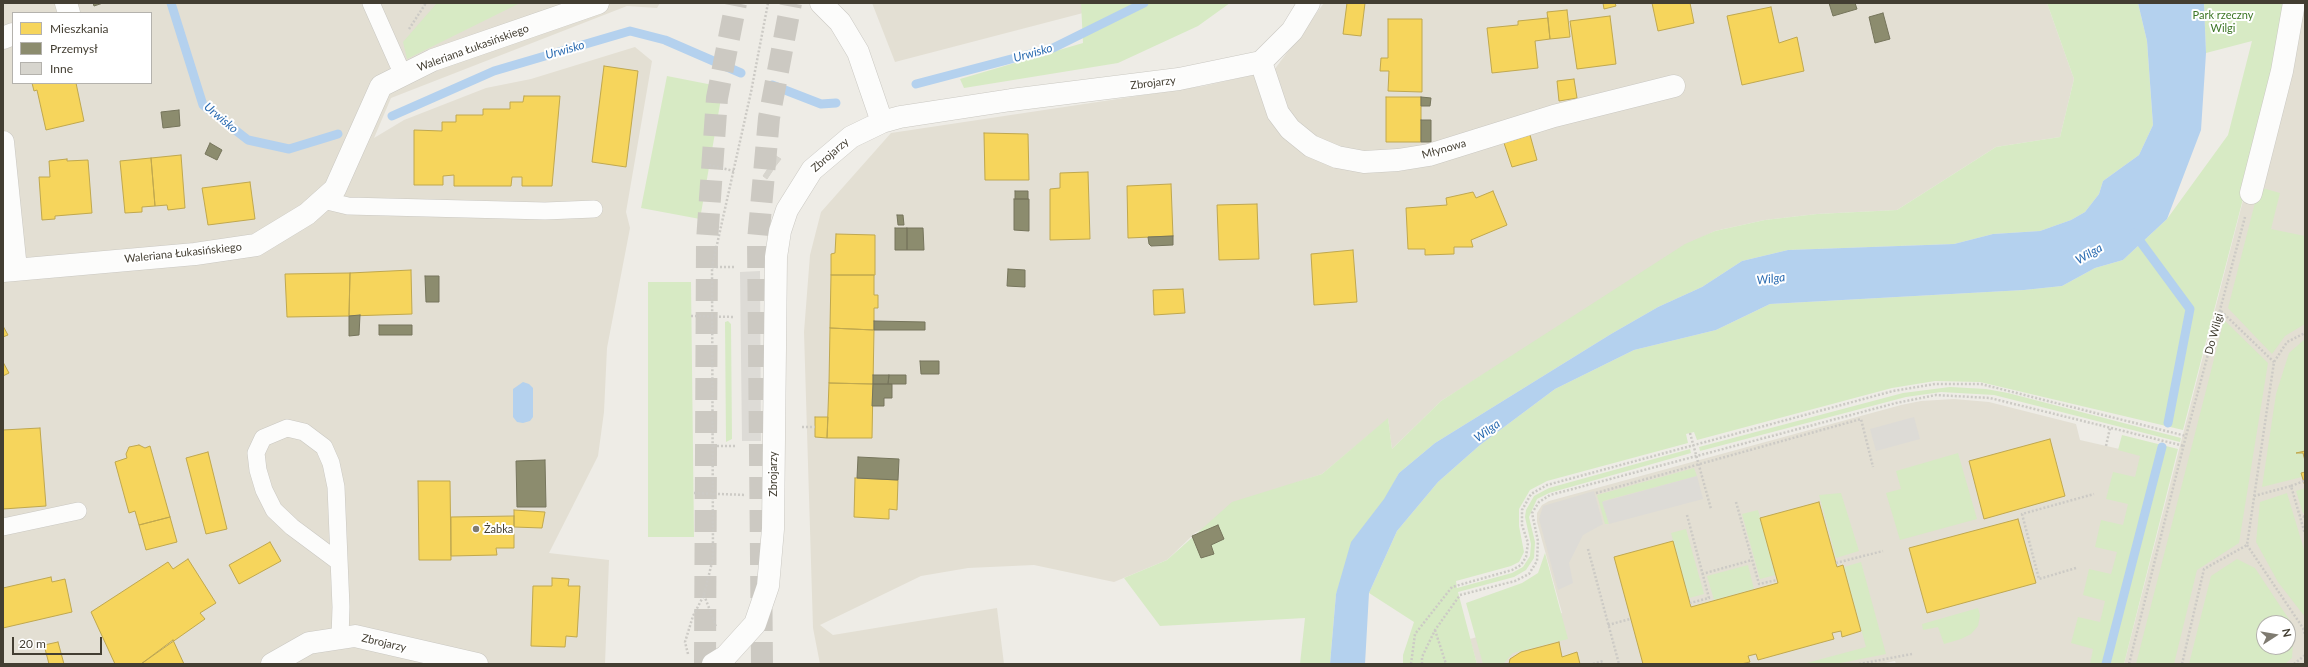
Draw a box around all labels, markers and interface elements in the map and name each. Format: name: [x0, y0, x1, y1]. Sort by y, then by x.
park label: Park rzeczny Wilgi: [2193, 8, 2253, 34]
legend: [12, 12, 152, 84]
text: Mieszkania: [50, 21, 109, 36]
street label: Waleriana Łukasińskiego: [415, 22, 531, 74]
water label: Urwisko: [544, 38, 586, 62]
text: Przemysł: [50, 41, 98, 56]
water label: Urwisko: [1012, 41, 1054, 65]
text: Inne: [50, 61, 73, 76]
street label: Zbrojarzy: [1130, 74, 1176, 92]
water label: Urwisko: [201, 100, 241, 136]
street label: Zbrojarzy: [808, 135, 852, 175]
street label: Młynowa: [1420, 136, 1468, 162]
street label: Waleriana Łukasińskiego: [124, 240, 242, 266]
water label: Wilga: [2073, 241, 2105, 267]
water label: Wilga: [1756, 270, 1786, 288]
street label: Do Wilgi: [2202, 312, 2226, 356]
water label: Wilga: [1471, 417, 1503, 445]
street label: Zbrojarzy: [766, 451, 780, 497]
place label: Żabka: [484, 522, 513, 536]
marker: Żabka: [471, 524, 481, 534]
north arrow: [2256, 615, 2296, 655]
text: N: [2280, 627, 2294, 638]
scale bar: [14, 629, 104, 655]
street label: Zbrojarzy: [360, 631, 408, 655]
text: 20 m: [19, 636, 46, 651]

